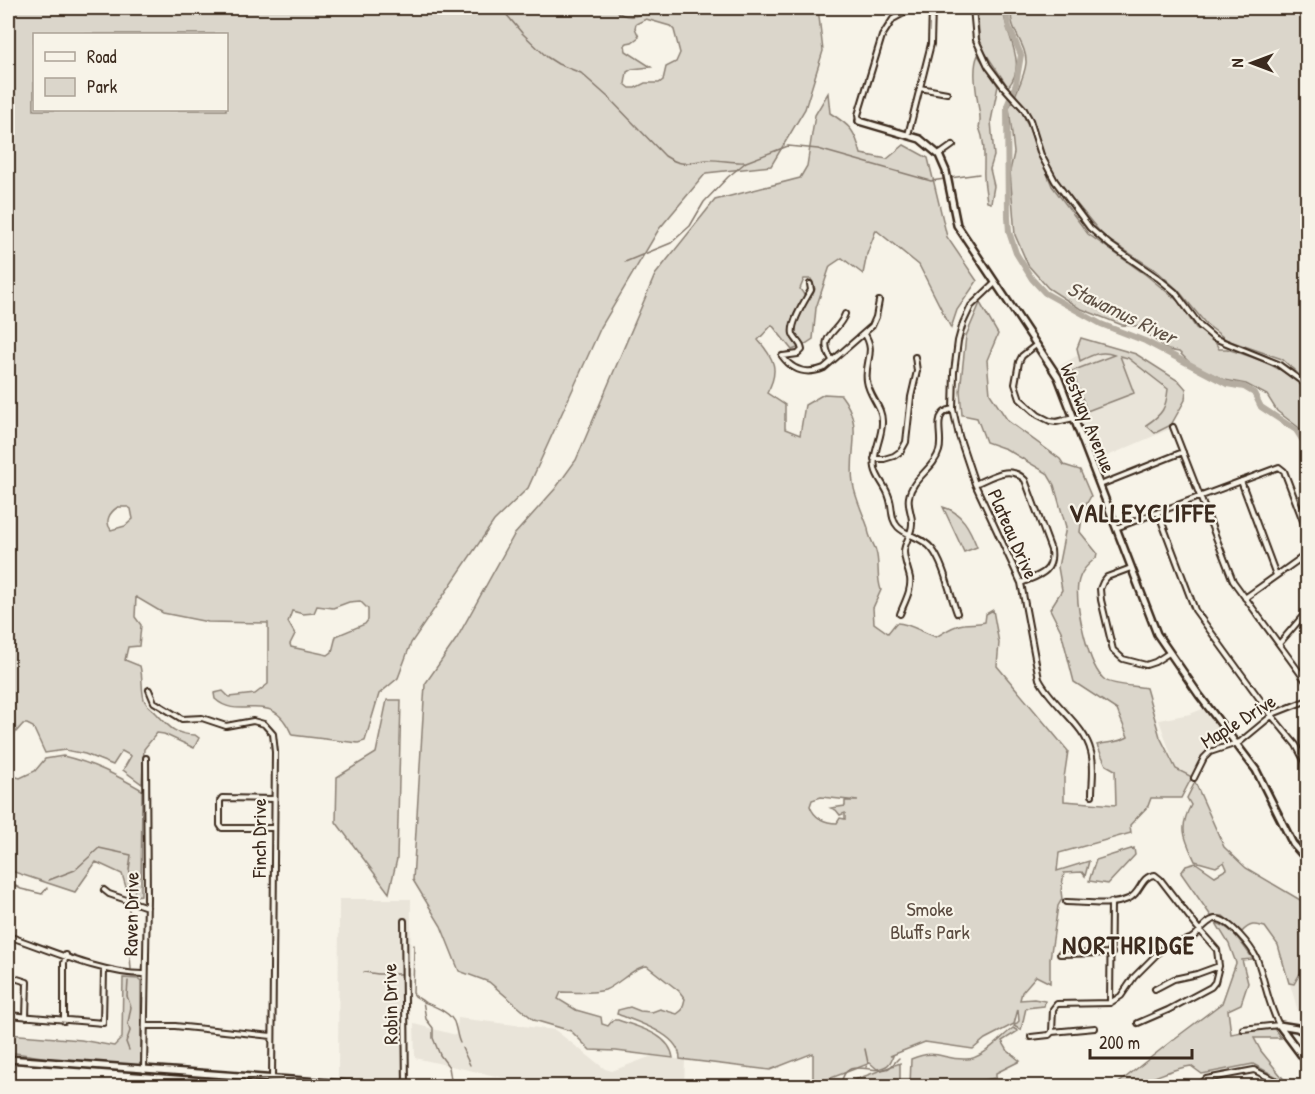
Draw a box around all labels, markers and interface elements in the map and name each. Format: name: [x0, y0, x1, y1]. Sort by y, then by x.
legend: [33, 33, 228, 111]
north arrow: [1222, 33, 1282, 93]
text: Road: [87, 44, 117, 69]
text: N: [1226, 58, 1248, 67]
text: Park: [87, 74, 118, 99]
water label: Stawamus River: [1063, 274, 1184, 353]
street label: Westway Avenue: [1054, 359, 1123, 477]
street label: Plateau Drive: [982, 485, 1045, 583]
district label: VALLEYCLIFFE: [1069, 495, 1217, 530]
street label: Maple Drive: [1195, 687, 1280, 754]
street label: Finch Drive: [245, 798, 272, 879]
street label: Raven Drive: [116, 872, 145, 956]
park label: Smoke Bluffs Park: [890, 895, 970, 945]
district label: NORTHRIDGE: [1062, 927, 1196, 962]
street label: Robin Drive: [375, 963, 404, 1045]
scale bar: [1090, 1022, 1192, 1060]
text: 200 m: [1099, 1030, 1140, 1055]

